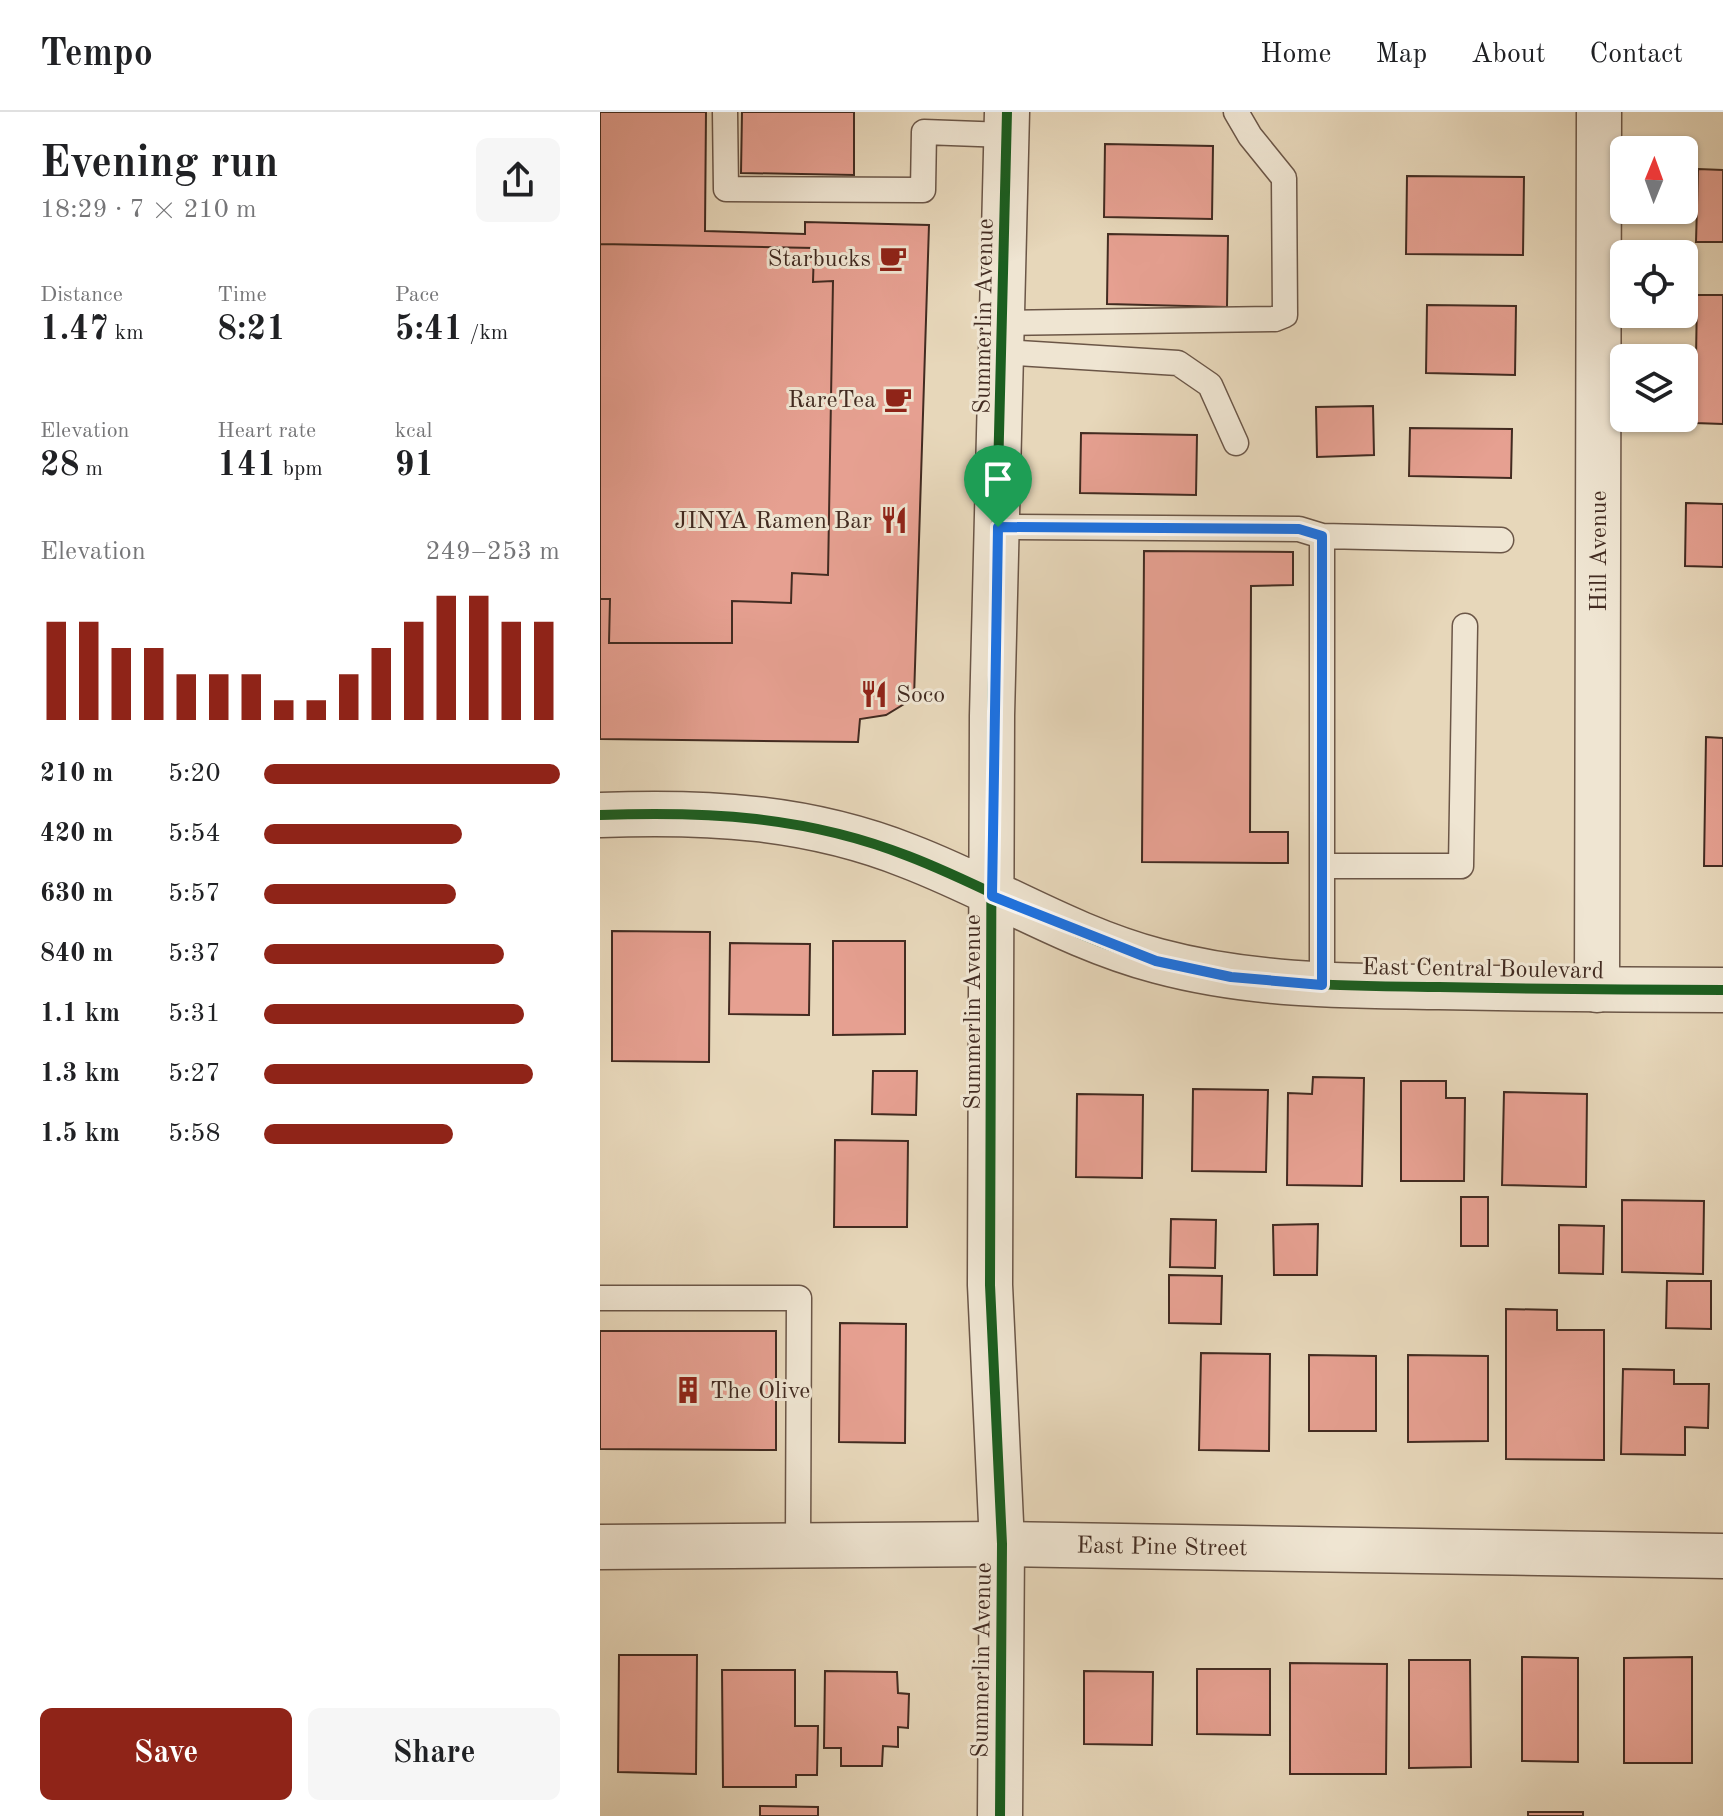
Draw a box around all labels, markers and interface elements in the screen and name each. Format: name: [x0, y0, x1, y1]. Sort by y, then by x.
text: Tempo: [40, 36, 153, 74]
text: Home: [1260, 41, 1331, 69]
text: Map: [1375, 41, 1427, 69]
text: About: [1471, 41, 1546, 69]
text: Contact: [1590, 41, 1683, 69]
north arrow: [1610, 136, 1698, 224]
map controls: [1610, 136, 1698, 432]
button: share: [476, 138, 560, 222]
text: Evening run: [40, 142, 278, 186]
text: 18:29 · 7 × 210 m: [40, 197, 257, 223]
street label: Summerlin Avenue: [971, 218, 999, 414]
button: locate: [1610, 240, 1698, 328]
cafe icon: Starbucks: [878, 243, 908, 273]
place label: Starbucks: [768, 248, 871, 272]
text: Distance: [40, 284, 123, 306]
text: Time: [217, 284, 267, 306]
text: Pace: [395, 284, 439, 306]
text: 1.47: [40, 313, 109, 347]
text: 8:21: [217, 313, 286, 347]
text: 5:41: [395, 313, 463, 347]
text: km: [109, 322, 144, 344]
text: /km: [463, 322, 508, 344]
button: layers: [1610, 344, 1698, 432]
cafe icon: RareTea: [883, 384, 913, 414]
place label: RareTea: [788, 389, 876, 413]
text: Elevation: [40, 420, 130, 442]
text: Heart rate: [217, 420, 316, 442]
text: kcal: [395, 420, 433, 442]
pin: [964, 445, 1032, 527]
text: 28: [40, 449, 79, 483]
text: 141: [217, 449, 277, 483]
text: 91: [395, 449, 434, 483]
icon: arrive: [976, 457, 1020, 501]
text: m: [79, 458, 103, 480]
text: bpm: [277, 458, 323, 480]
street label: Hill Avenue: [1588, 490, 1612, 612]
restaurant icon: JINYA Ramen Bar: [879, 505, 909, 535]
place label: JINYA Ramen Bar: [674, 510, 872, 534]
text: Elevation: [40, 539, 146, 565]
text: 249–253 m: [425, 539, 560, 565]
restaurant icon: Soco: [859, 679, 889, 709]
place label: Soco: [896, 684, 945, 708]
text: 210 m: [40, 761, 113, 787]
text: 5:20: [168, 761, 221, 787]
text: 420 m: [40, 821, 113, 847]
text: 5:54: [168, 821, 221, 847]
text: 630 m: [40, 881, 113, 907]
text: 5:57: [168, 881, 221, 907]
street label: Summerlin Avenue: [962, 914, 986, 1110]
text: 840 m: [40, 941, 113, 967]
text: 5:37: [168, 941, 221, 967]
street label: East Central Boulevard: [1362, 956, 1604, 984]
text: 1.1 km: [40, 1001, 120, 1027]
text: 5:31: [168, 1001, 221, 1027]
text: 1.3 km: [40, 1061, 120, 1087]
text: 5:27: [168, 1061, 221, 1087]
text: 1.5 km: [40, 1121, 120, 1147]
text: 5:58: [168, 1121, 221, 1147]
building icon: The Olive: [673, 1375, 703, 1405]
place label: The Olive: [710, 1380, 810, 1404]
street label: East Pine Street: [1076, 1535, 1248, 1561]
street label: Summerlin Avenue: [969, 1562, 997, 1758]
button: Save: [40, 1708, 292, 1800]
button: Share: [308, 1708, 560, 1800]

